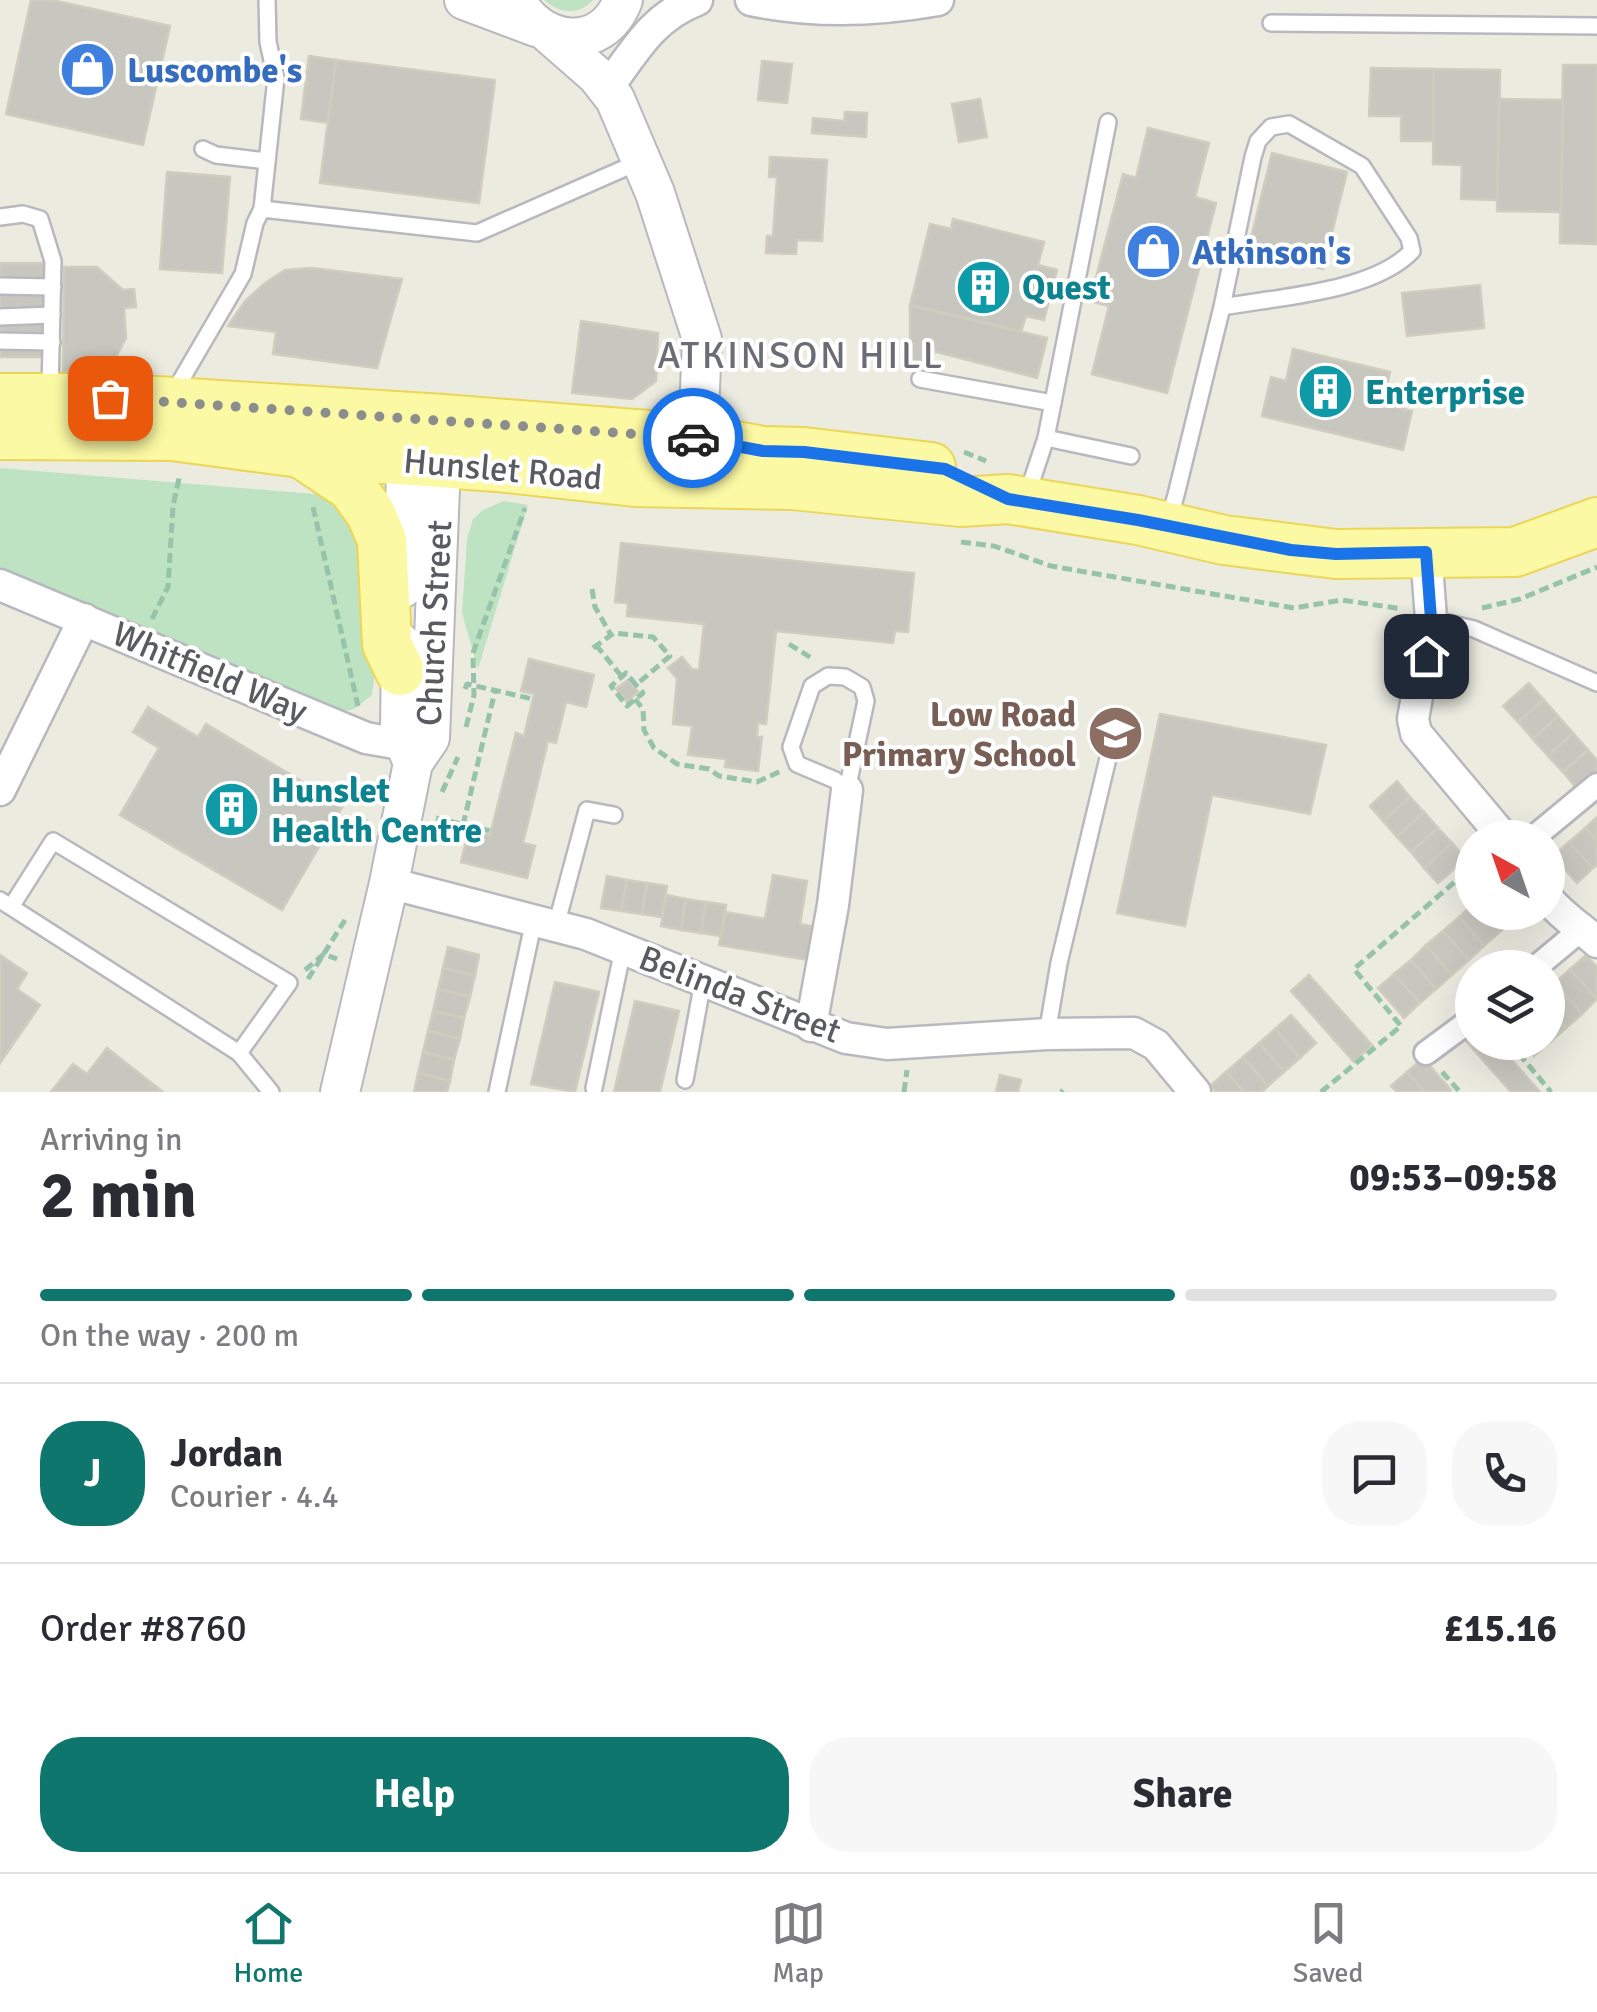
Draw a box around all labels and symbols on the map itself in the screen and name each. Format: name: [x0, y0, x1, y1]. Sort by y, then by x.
shop icon: Luscombe's: [58, 40, 118, 100]
place label: Luscombe's: [127, 49, 302, 92]
shop icon: Atkinson's: [1123, 222, 1183, 282]
place label: Atkinson's: [1192, 231, 1351, 274]
building icon: Quest: [953, 257, 1013, 317]
place label: Quest: [1022, 266, 1111, 309]
district label: ATKINSON HILL: [657, 332, 945, 379]
pin: [68, 356, 153, 441]
building icon: Enterprise: [1296, 362, 1356, 422]
place label: Enterprise: [1365, 371, 1525, 414]
courier: [643, 388, 743, 488]
street label: Hunslet Road: [402, 439, 604, 500]
street label: Church Street: [408, 519, 461, 727]
street label: Whitfield Way: [106, 612, 314, 733]
pin: [1384, 614, 1469, 699]
place label: Low Road Primary School: [842, 693, 1076, 776]
school or university icon: Low Road Primary School: [1085, 704, 1145, 764]
place label: Hunslet Health Centre: [271, 769, 482, 852]
building icon: Hunslet Health Centre: [202, 780, 262, 840]
north arrow: [1455, 820, 1565, 930]
street label: Belinda Street: [633, 936, 847, 1053]

